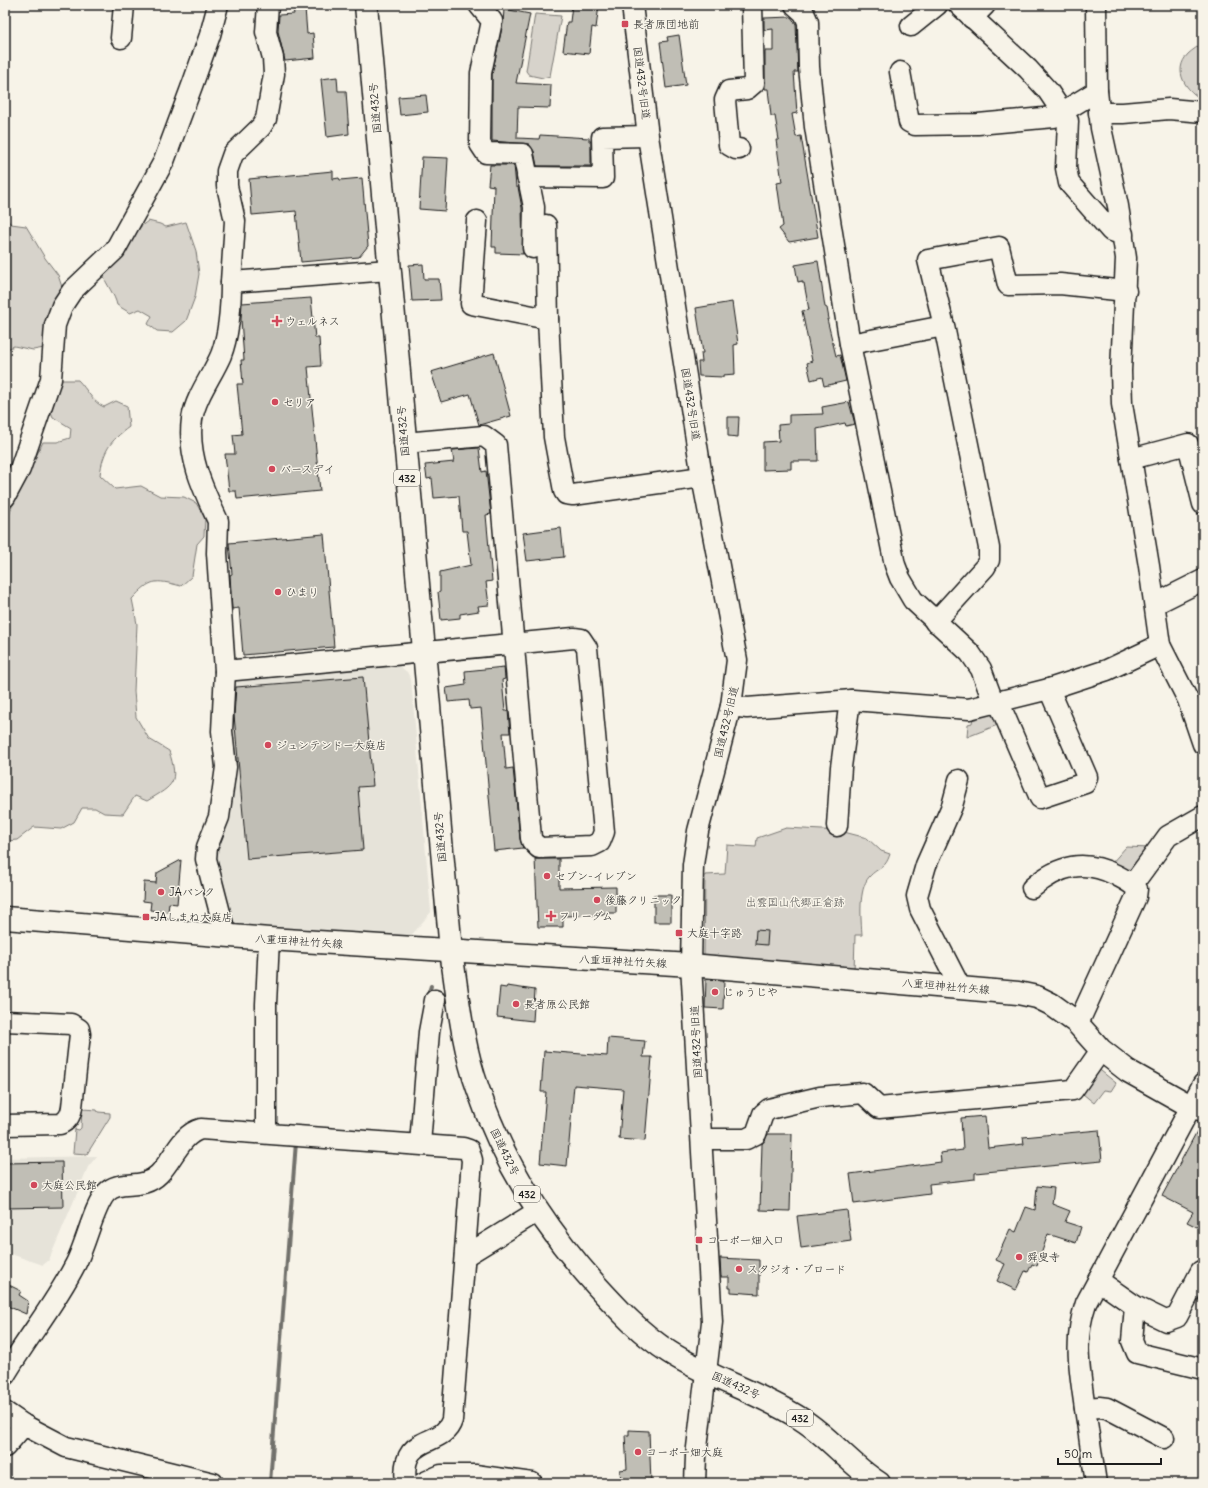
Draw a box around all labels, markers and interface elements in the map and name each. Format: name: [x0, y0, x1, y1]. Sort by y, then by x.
place label: 長者原団地前: [633, 17, 699, 31]
marker: 長者原団地前: [620, 19, 630, 29]
street label: 国道432号旧道: [631, 46, 653, 120]
street label: 国道432号: [366, 82, 384, 134]
place label: ウェルネス: [285, 314, 340, 328]
marker: ウェルネス: [272, 316, 282, 326]
street label: 国道432号旧道: [678, 367, 704, 441]
place label: セリア: [283, 395, 316, 409]
marker: セリア: [270, 397, 280, 407]
street label: 国道432号: [394, 405, 412, 457]
place label: バースデイ: [280, 462, 335, 476]
marker: バースデイ: [267, 464, 277, 474]
road number: 432: [394, 470, 420, 486]
place label: ひまり: [286, 585, 319, 599]
marker: ひまり: [273, 587, 283, 597]
street label: 国道432号旧道: [711, 685, 741, 759]
place label: ジュンテンドー大庭店: [276, 738, 387, 752]
marker: ジュンテンドー大庭店: [263, 740, 273, 750]
street label: 国道432号: [431, 811, 449, 863]
place label: セブン-イレブン: [555, 869, 637, 883]
marker: セブン-イレブン: [542, 871, 552, 881]
place label: JAバンク: [169, 885, 215, 899]
marker: JAバンク: [156, 887, 166, 897]
place label: 後藤クリニック: [605, 893, 682, 907]
marker: 後藤クリニック: [592, 895, 602, 905]
park label: 出雲国山代郷正倉跡: [746, 895, 845, 909]
place label: フリーダム: [559, 909, 613, 923]
place label: JAしまね大庭店: [154, 910, 233, 924]
marker: フリーダム: [546, 911, 556, 921]
marker: JAしまね大庭店: [141, 912, 151, 922]
place label: 大庭十字路: [687, 926, 742, 940]
marker: 大庭十字路: [674, 928, 684, 938]
street label: 八重垣神社竹矢線: [255, 931, 343, 951]
street label: 八重垣神社竹矢線: [579, 952, 667, 970]
street label: 八重垣神社竹矢線: [902, 975, 990, 997]
place label: じゅうじや: [723, 985, 778, 999]
marker: じゅうじや: [710, 987, 720, 997]
place label: 長者原公民館: [524, 997, 590, 1011]
marker: 長者原公民館: [511, 999, 521, 1009]
street label: 国道432号旧道: [687, 1005, 705, 1079]
street label: 国道432号: [487, 1126, 523, 1178]
place label: 大庭公民館: [42, 1178, 97, 1192]
marker: 大庭公民館: [29, 1180, 39, 1190]
road number: 432: [514, 1186, 540, 1202]
place label: コーポ一畑入口: [707, 1233, 784, 1247]
marker: コーポ一畑入口: [694, 1235, 704, 1245]
place label: 舜叟寺: [1027, 1250, 1060, 1264]
marker: 舜叟寺: [1014, 1252, 1024, 1262]
place label: スタジオ・ブロード: [747, 1262, 846, 1276]
marker: スタジオ・ブロード: [734, 1264, 744, 1274]
street label: 国道432号: [710, 1368, 762, 1402]
road number: 432: [787, 1410, 813, 1426]
scale bar: [1058, 1440, 1161, 1466]
place label: コーポ一畑大庭: [646, 1445, 723, 1459]
text: 50 m: [1064, 1446, 1093, 1461]
marker: コーポ一畑大庭: [633, 1447, 643, 1457]

